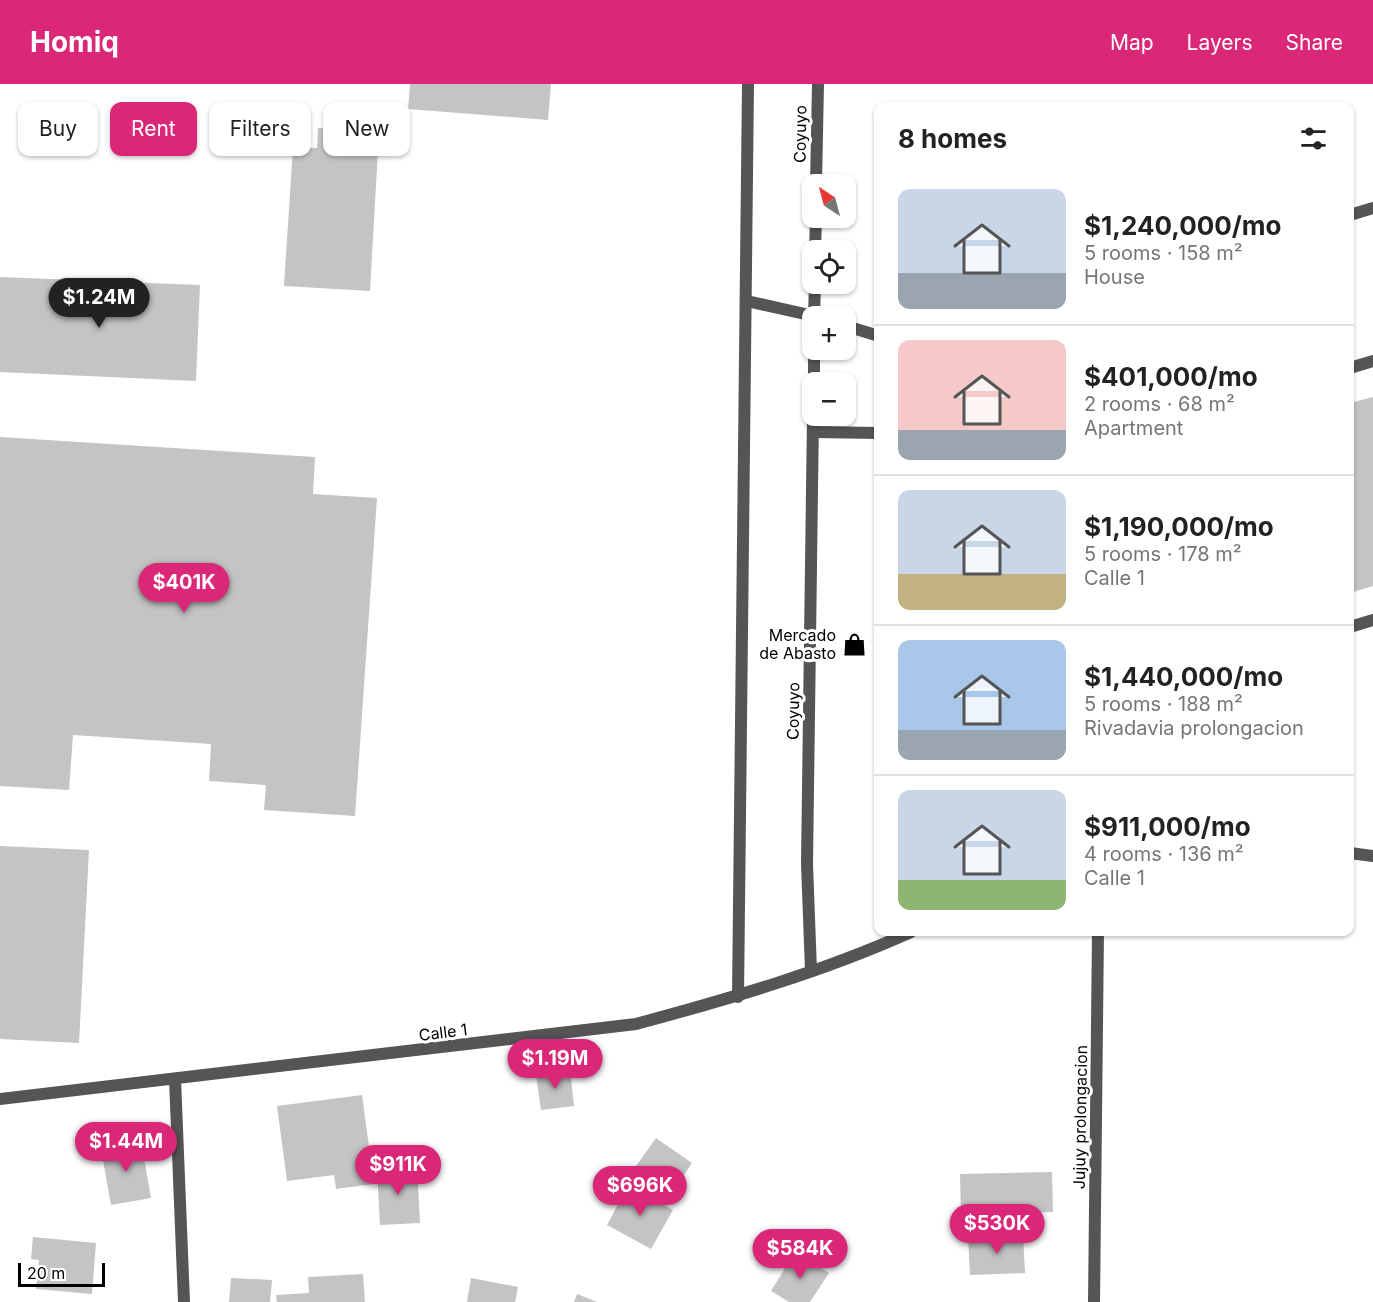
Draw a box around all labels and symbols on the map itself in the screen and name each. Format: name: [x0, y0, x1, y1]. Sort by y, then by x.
street label: Coyuyo: [789, 105, 811, 163]
north arrow: [802, 174, 856, 228]
pin: $1.24M: [50, 278, 148, 329]
pin: $401K: [142, 563, 226, 614]
place label: Mercado de Abasto: [759, 625, 836, 663]
shop icon: Mercado de Abasto: [841, 631, 867, 657]
street label: Coyuyo: [782, 682, 804, 740]
street label: Calle 1: [418, 1019, 468, 1045]
pin: $1.19M: [506, 1039, 604, 1090]
street label: Jujuy prolongacion: [1069, 1045, 1091, 1189]
pin: $1.44M: [77, 1122, 175, 1173]
pin: $911K: [356, 1145, 440, 1196]
pin: $696K: [598, 1166, 682, 1217]
pin: $530K: [955, 1204, 1039, 1255]
pin: $584K: [758, 1229, 842, 1280]
scale bar: [18, 1260, 105, 1288]

